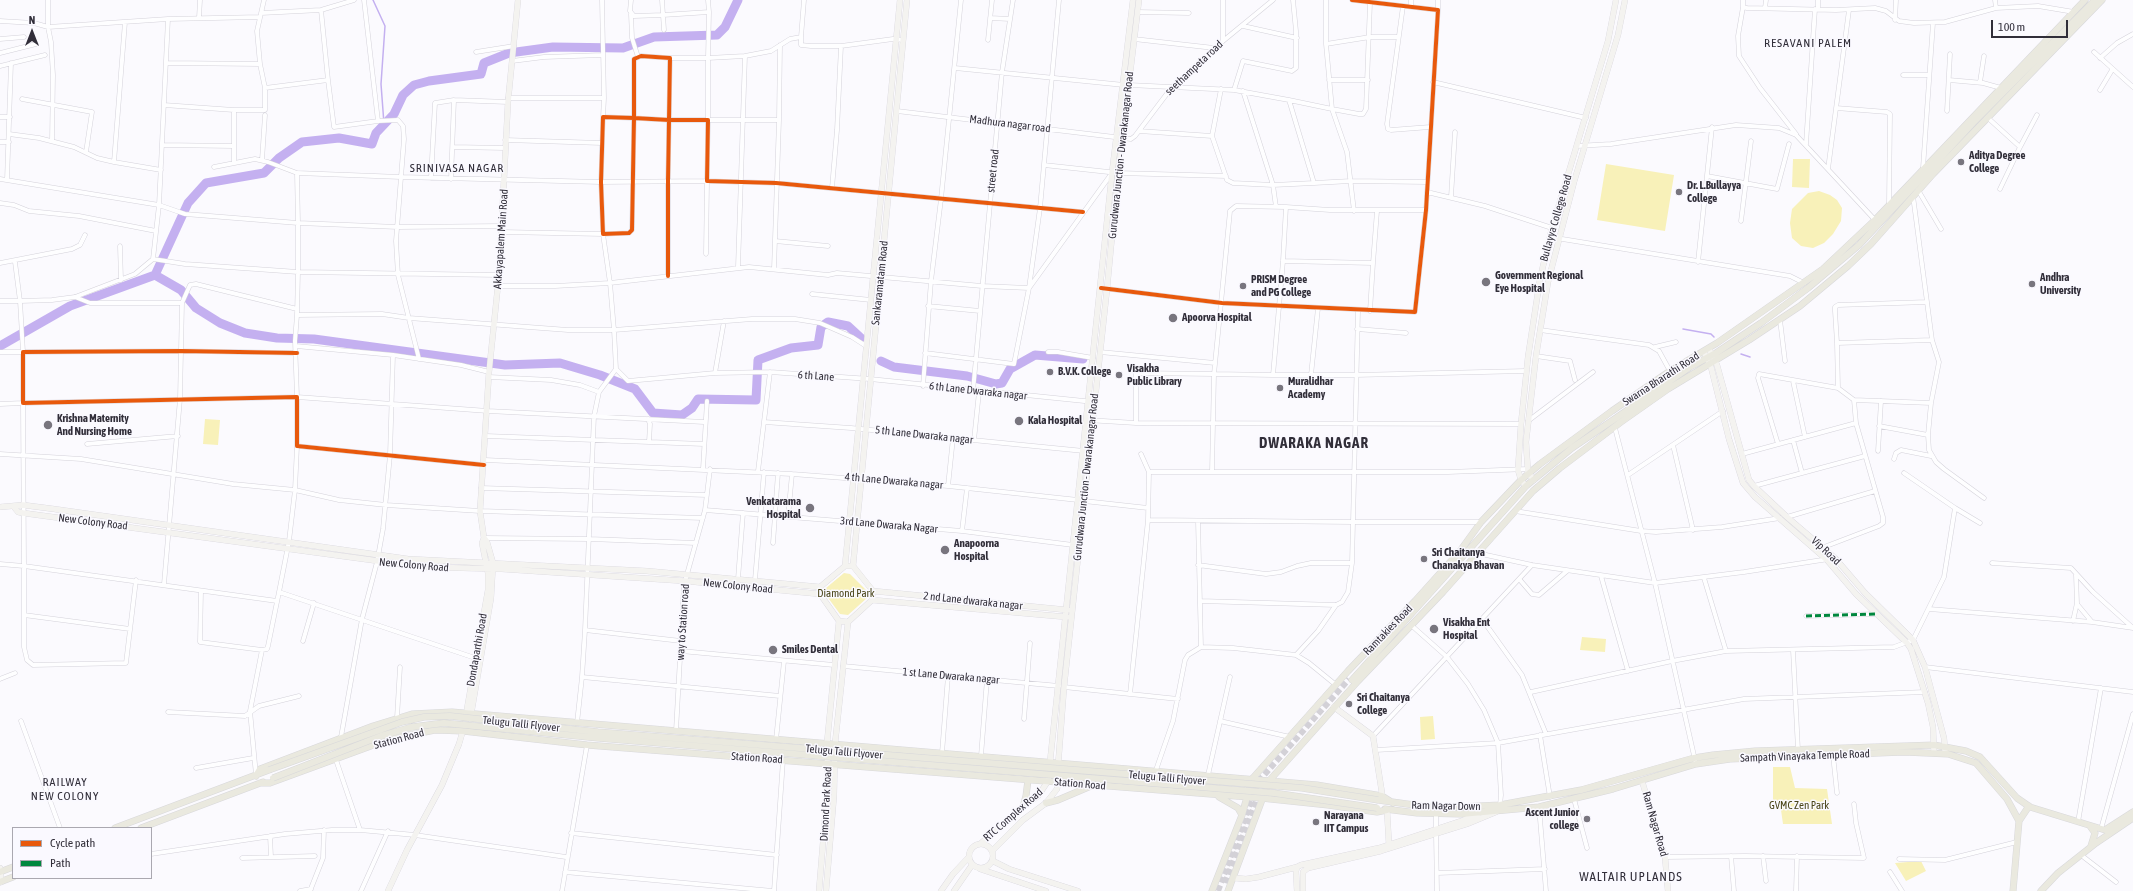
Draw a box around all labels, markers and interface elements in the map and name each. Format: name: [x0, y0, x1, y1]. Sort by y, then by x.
north arrow: [12, 12, 52, 52]
scale bar: [1993, 12, 2070, 38]
text: N: [29, 14, 35, 26]
text: 100 m: [1998, 20, 2025, 34]
district label: RESAVANI PALEM: [1764, 36, 1852, 50]
street label: seethampeta road: [1162, 38, 1226, 98]
street label: Gurudwara Junction - Dwarakanagar Road: [1106, 71, 1136, 239]
street label: Madhura nagar road: [969, 112, 1051, 136]
street label: street road: [984, 149, 1002, 193]
place label: Aditya Degree College: [1969, 149, 2025, 175]
marker: Aditya Degree College: [1956, 157, 1966, 167]
district label: SRINIVASA NAGAR: [410, 161, 504, 175]
street label: Bullayya College Road: [1537, 173, 1575, 263]
place label: Dr. L.Bullayya College: [1687, 179, 1741, 205]
marker: Dr. L.Bullayya College: [1674, 187, 1684, 197]
street label: Akkayapalem Main Road: [491, 189, 511, 289]
street label: Sankaramatam Road: [869, 240, 891, 326]
place label: Government Regional Eye Hospital: [1495, 269, 1583, 295]
place label: Andhra University: [2040, 271, 2081, 297]
place label: PRISM Degree and PG College: [1251, 273, 1311, 299]
marker: Government Regional Eye Hospital: [1480, 276, 1492, 288]
marker: Andhra University: [2027, 279, 2037, 289]
marker: PRISM Degree and PG College: [1238, 281, 1248, 291]
place label: Apoorva Hospital: [1182, 311, 1252, 325]
marker: Apoorva Hospital: [1167, 312, 1179, 324]
street label: Swarna Bharathi Road: [1620, 349, 1702, 409]
place label: Visakha Public Library: [1127, 362, 1182, 388]
place label: B.V.K. College: [1058, 365, 1111, 379]
marker: B.V.K. College: [1045, 367, 1055, 377]
street label: 6 th Lane: [797, 368, 835, 384]
marker: Visakha Public Library: [1114, 370, 1124, 380]
place label: Muralidhar Academy: [1288, 375, 1333, 401]
street label: 6 th Lane Dwaraka nagar: [928, 379, 1028, 403]
marker: Muralidhar Academy: [1275, 383, 1285, 393]
street label: Gurudwara Junction - Dwarakanagar Road: [1071, 393, 1101, 561]
place label: Krishna Maternity And Nursing Home: [57, 412, 132, 438]
place label: Kala Hospital: [1028, 414, 1082, 428]
marker: Kala Hospital: [1013, 415, 1025, 427]
marker: Krishna Maternity And Nursing Home: [42, 419, 54, 431]
street label: 5 th Lane Dwaraka nagar: [874, 423, 974, 447]
district label: DWARAKA NAGAR: [1259, 434, 1369, 452]
street label: 4 th Lane Dwaraka nagar: [844, 470, 944, 492]
place label: Venkatarama Hospital: [746, 495, 801, 521]
marker: Venkatarama Hospital: [804, 502, 816, 514]
street label: New Colony Road: [57, 511, 129, 533]
street label: 3rd Lane Dwaraka Nagar: [840, 514, 938, 536]
street label: Vip Road: [1808, 534, 1844, 568]
place label: Anapoorna Hospital: [954, 537, 999, 563]
marker: Anapoorna Hospital: [939, 544, 951, 556]
place label: Sri Chaitanya Chanakya Bhavan: [1432, 546, 1504, 572]
marker: Sri Chaitanya Chanakya Bhavan: [1419, 554, 1429, 564]
street label: New Colony Road: [379, 555, 449, 575]
street label: New Colony Road: [703, 576, 773, 596]
street label: way to Station road: [674, 583, 692, 661]
park label: Diamond Park: [817, 587, 875, 601]
street label: 2 nd Lane dwaraka nagar: [923, 589, 1023, 613]
street label: Ramtakies Road: [1361, 602, 1415, 658]
street label: Dondaparthi Road: [464, 612, 490, 688]
place label: Visakha Ent Hospital: [1443, 616, 1490, 642]
marker: Visakha Ent Hospital: [1428, 623, 1440, 635]
place label: Smiles Dental: [782, 643, 838, 657]
marker: Smiles Dental: [767, 644, 779, 656]
street label: 1 st Lane Dwaraka nagar: [902, 665, 1000, 687]
place label: Sri Chaitanya College: [1357, 691, 1410, 717]
marker: Sri Chaitanya College: [1344, 699, 1354, 709]
street label: Telugu Talli Flyover: [482, 713, 560, 735]
street label: Station Road: [372, 726, 426, 752]
street label: Telugu Talli Flyover: [805, 742, 883, 762]
street label: Sampath Vinayaka Temple Road: [1740, 747, 1870, 765]
street label: Station Road: [731, 750, 783, 766]
street label: Dimond Park Road: [817, 766, 835, 842]
street label: Telugu Talli Flyover: [1128, 768, 1206, 788]
district label: RAILWAY NEW COLONY: [31, 775, 99, 803]
street label: Station Road: [1054, 775, 1106, 793]
street label: RTC Complex Road: [981, 786, 1045, 844]
street label: Ram Nagar Road: [1639, 790, 1671, 858]
street label: Ram Nagar Down: [1411, 799, 1481, 813]
park label: GVMC Zen Park: [1769, 799, 1829, 813]
place label: Ascent Junior college: [1526, 806, 1579, 832]
place label: Narayana IIT Campus: [1324, 809, 1368, 835]
marker: Ascent Junior college: [1582, 814, 1592, 824]
marker: Narayana IIT Campus: [1311, 817, 1321, 827]
legend: [12, 827, 152, 879]
text: Cycle path: [50, 836, 95, 850]
text: Path: [50, 856, 71, 870]
district label: WALTAIR UPLANDS: [1579, 869, 1683, 885]

